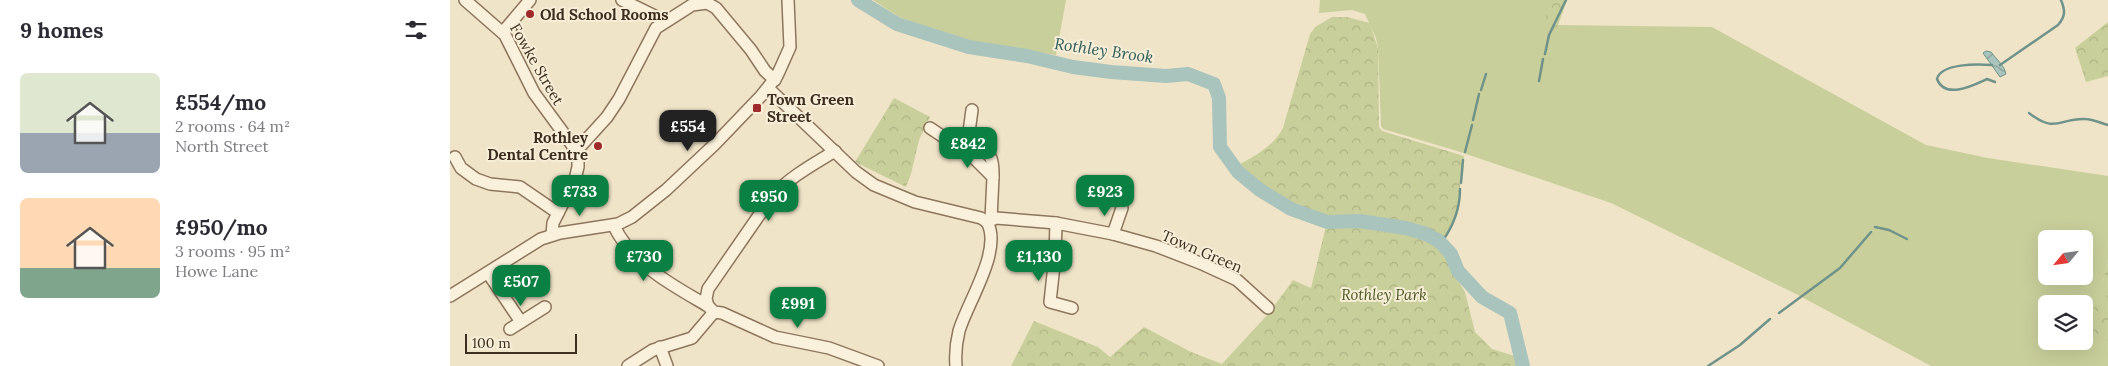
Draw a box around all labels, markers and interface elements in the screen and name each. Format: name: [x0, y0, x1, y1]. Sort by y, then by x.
place label: Old School Rooms: [540, 5, 669, 24]
marker: Old School Rooms: [524, 8, 536, 20]
icon: filters: [402, 16, 430, 44]
text: 9 homes: [20, 17, 103, 44]
street label: Fowke Street: [506, 20, 568, 108]
water label: Rothley Brook: [1053, 33, 1155, 67]
text: £554/mo: [175, 89, 266, 116]
place label: Town Green Street: [767, 90, 854, 126]
icon: home: [60, 93, 120, 153]
marker: Town Green Street: [751, 102, 763, 114]
pin: £554: [658, 110, 718, 152]
text: 2 rooms · 64 m²: [175, 116, 290, 136]
text: £554: [670, 116, 706, 136]
pin: £842: [938, 126, 998, 169]
place label: Rothley Dental Centre: [487, 128, 589, 164]
text: £842: [950, 133, 986, 153]
text: North Street: [175, 136, 269, 156]
marker: Rothley Dental Centre: [592, 140, 604, 152]
pin: £733: [550, 174, 610, 217]
pin: £923: [1075, 174, 1135, 217]
pin: £950: [739, 180, 799, 222]
text: £733: [563, 181, 597, 201]
text: £923: [1087, 181, 1123, 201]
text: £950: [750, 186, 788, 206]
text: £950/mo: [175, 214, 268, 241]
icon: home: [60, 218, 120, 278]
street label: Town Green: [1159, 226, 1245, 276]
north arrow: [2038, 230, 2092, 285]
map controls: [2038, 230, 2093, 350]
pin: £730: [614, 240, 674, 282]
pin: £1,130: [998, 240, 1080, 282]
text: 3 rooms · 95 m²: [175, 241, 290, 261]
text: £730: [626, 246, 662, 266]
text: £1,130: [1016, 246, 1062, 266]
text: Howe Lane: [175, 261, 258, 281]
pin: £507: [491, 264, 551, 307]
text: £507: [503, 271, 539, 291]
park label: Rothley Park: [1341, 285, 1427, 304]
pin: £991: [768, 286, 828, 329]
text: £991: [781, 293, 815, 313]
button: layers: [2038, 295, 2093, 350]
scale bar: [465, 331, 578, 354]
text: 100 m: [472, 334, 511, 352]

